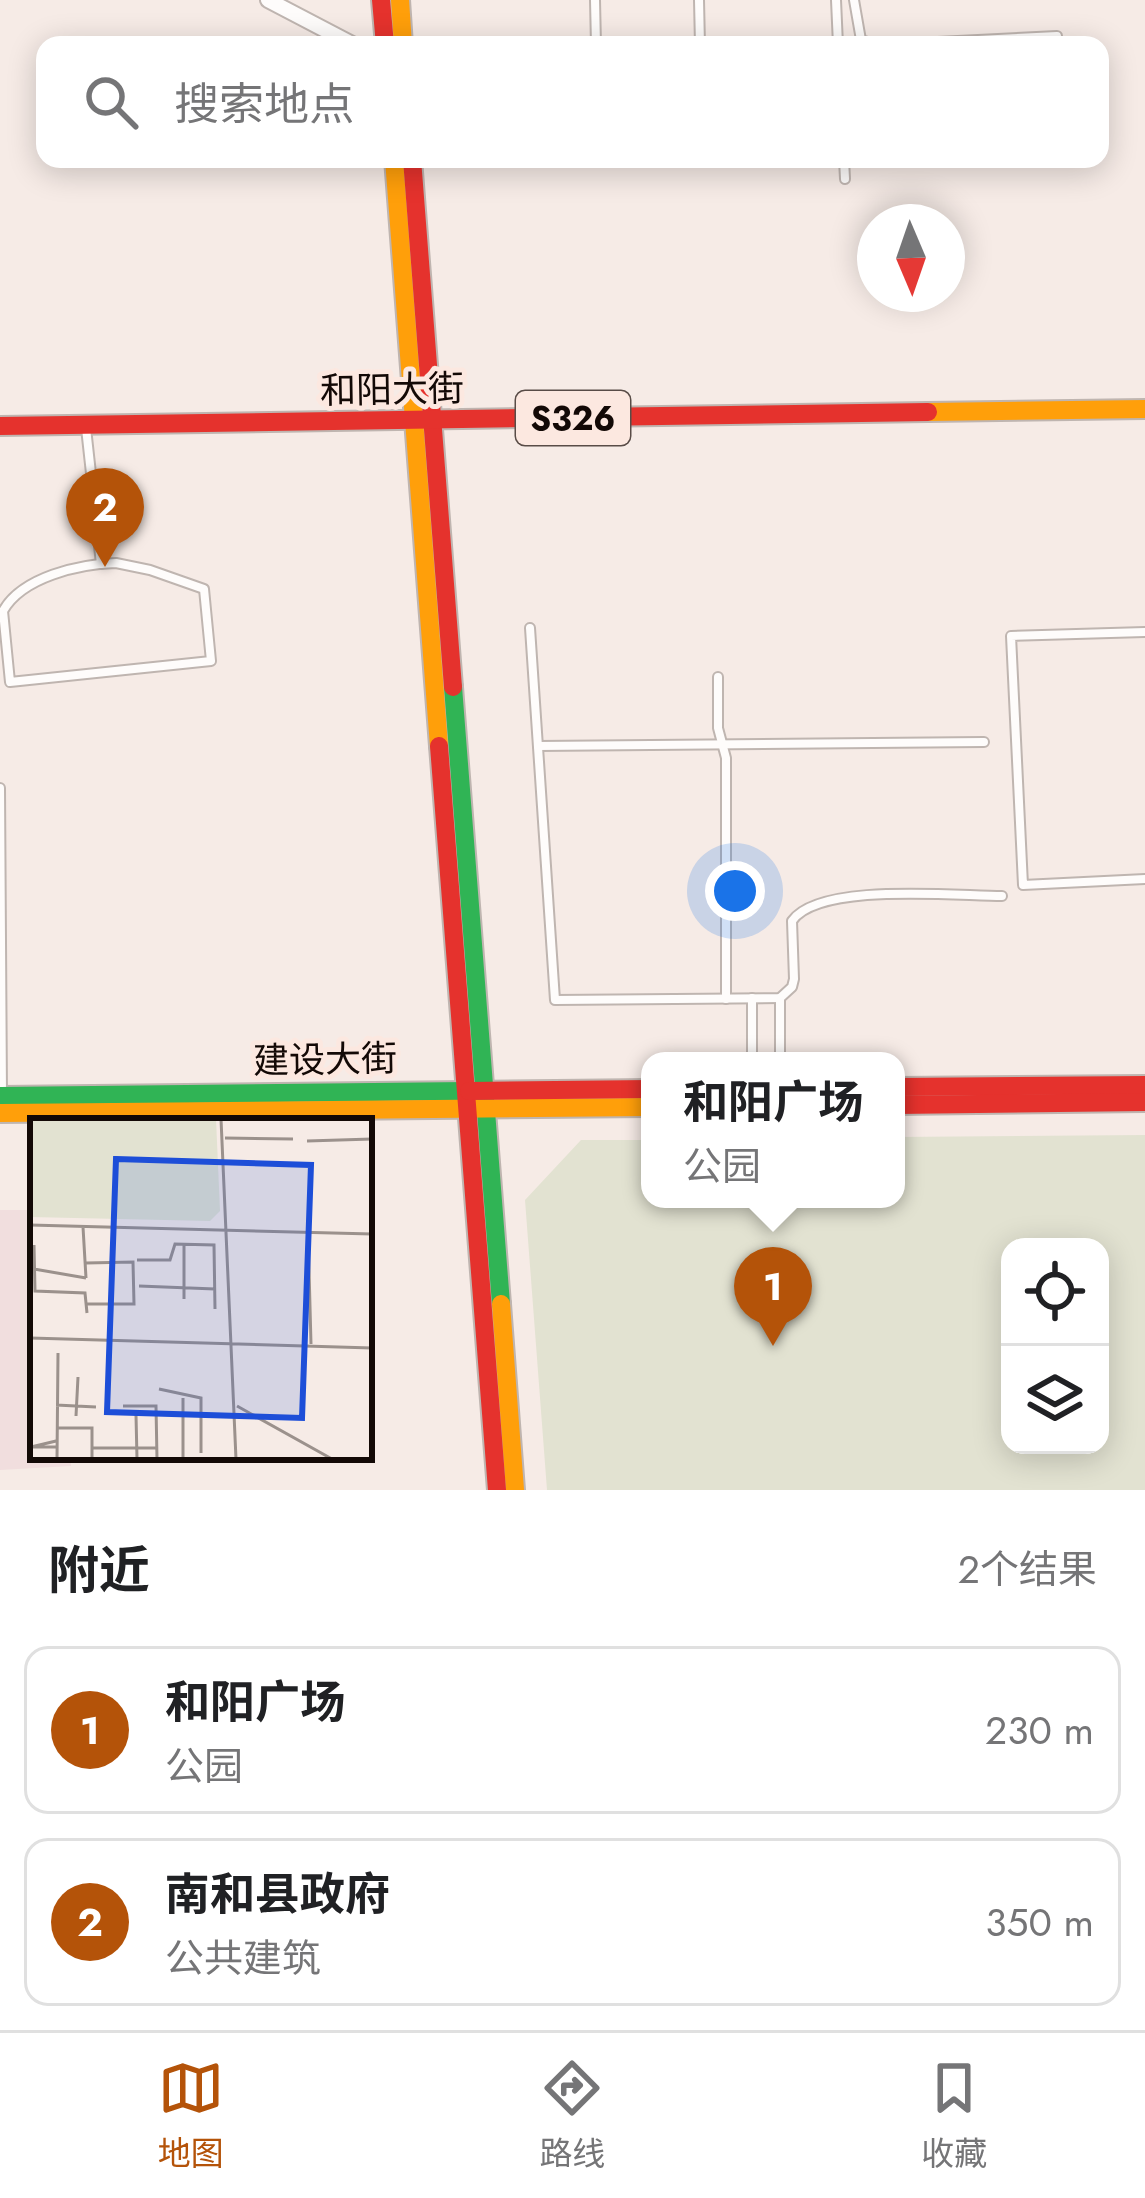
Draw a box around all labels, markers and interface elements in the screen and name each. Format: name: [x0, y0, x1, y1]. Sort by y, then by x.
search box: [36, 36, 1109, 168]
icon: search: [78, 69, 144, 135]
text: 搜索地点: [174, 72, 354, 137]
north arrow: [857, 204, 965, 312]
street label: 和阳大街: [320, 362, 464, 416]
road number: S326: [516, 391, 630, 445]
pin: 2: [66, 468, 144, 567]
your location: [705, 861, 765, 921]
street label: 建设大街: [253, 1032, 397, 1086]
popup: [641, 1052, 905, 1208]
text: 和阳广场: [683, 1070, 863, 1135]
inset map: [30, 1118, 372, 1460]
text: 公园: [683, 1138, 761, 1195]
map controls: [1001, 1238, 1109, 1454]
button: locate: [1001, 1238, 1109, 1346]
pin: 1: [734, 1247, 812, 1346]
button: layers: [1001, 1346, 1109, 1454]
text: 附近: [48, 1533, 150, 1607]
text: 2个结果: [958, 1541, 1097, 1598]
text: 和阳广场: [165, 1670, 345, 1735]
text: 1: [80, 1702, 100, 1759]
text: 230 m: [985, 1702, 1094, 1759]
text: 公园: [165, 1738, 243, 1795]
text: 南和县政府: [165, 1862, 390, 1927]
text: 2: [77, 1894, 103, 1951]
text: 350 m: [985, 1894, 1094, 1951]
text: 公共建筑: [165, 1930, 321, 1987]
tab: 地图: [158, 2055, 224, 2177]
tab: 路线: [539, 2055, 605, 2177]
tab: 收藏: [921, 2055, 987, 2177]

